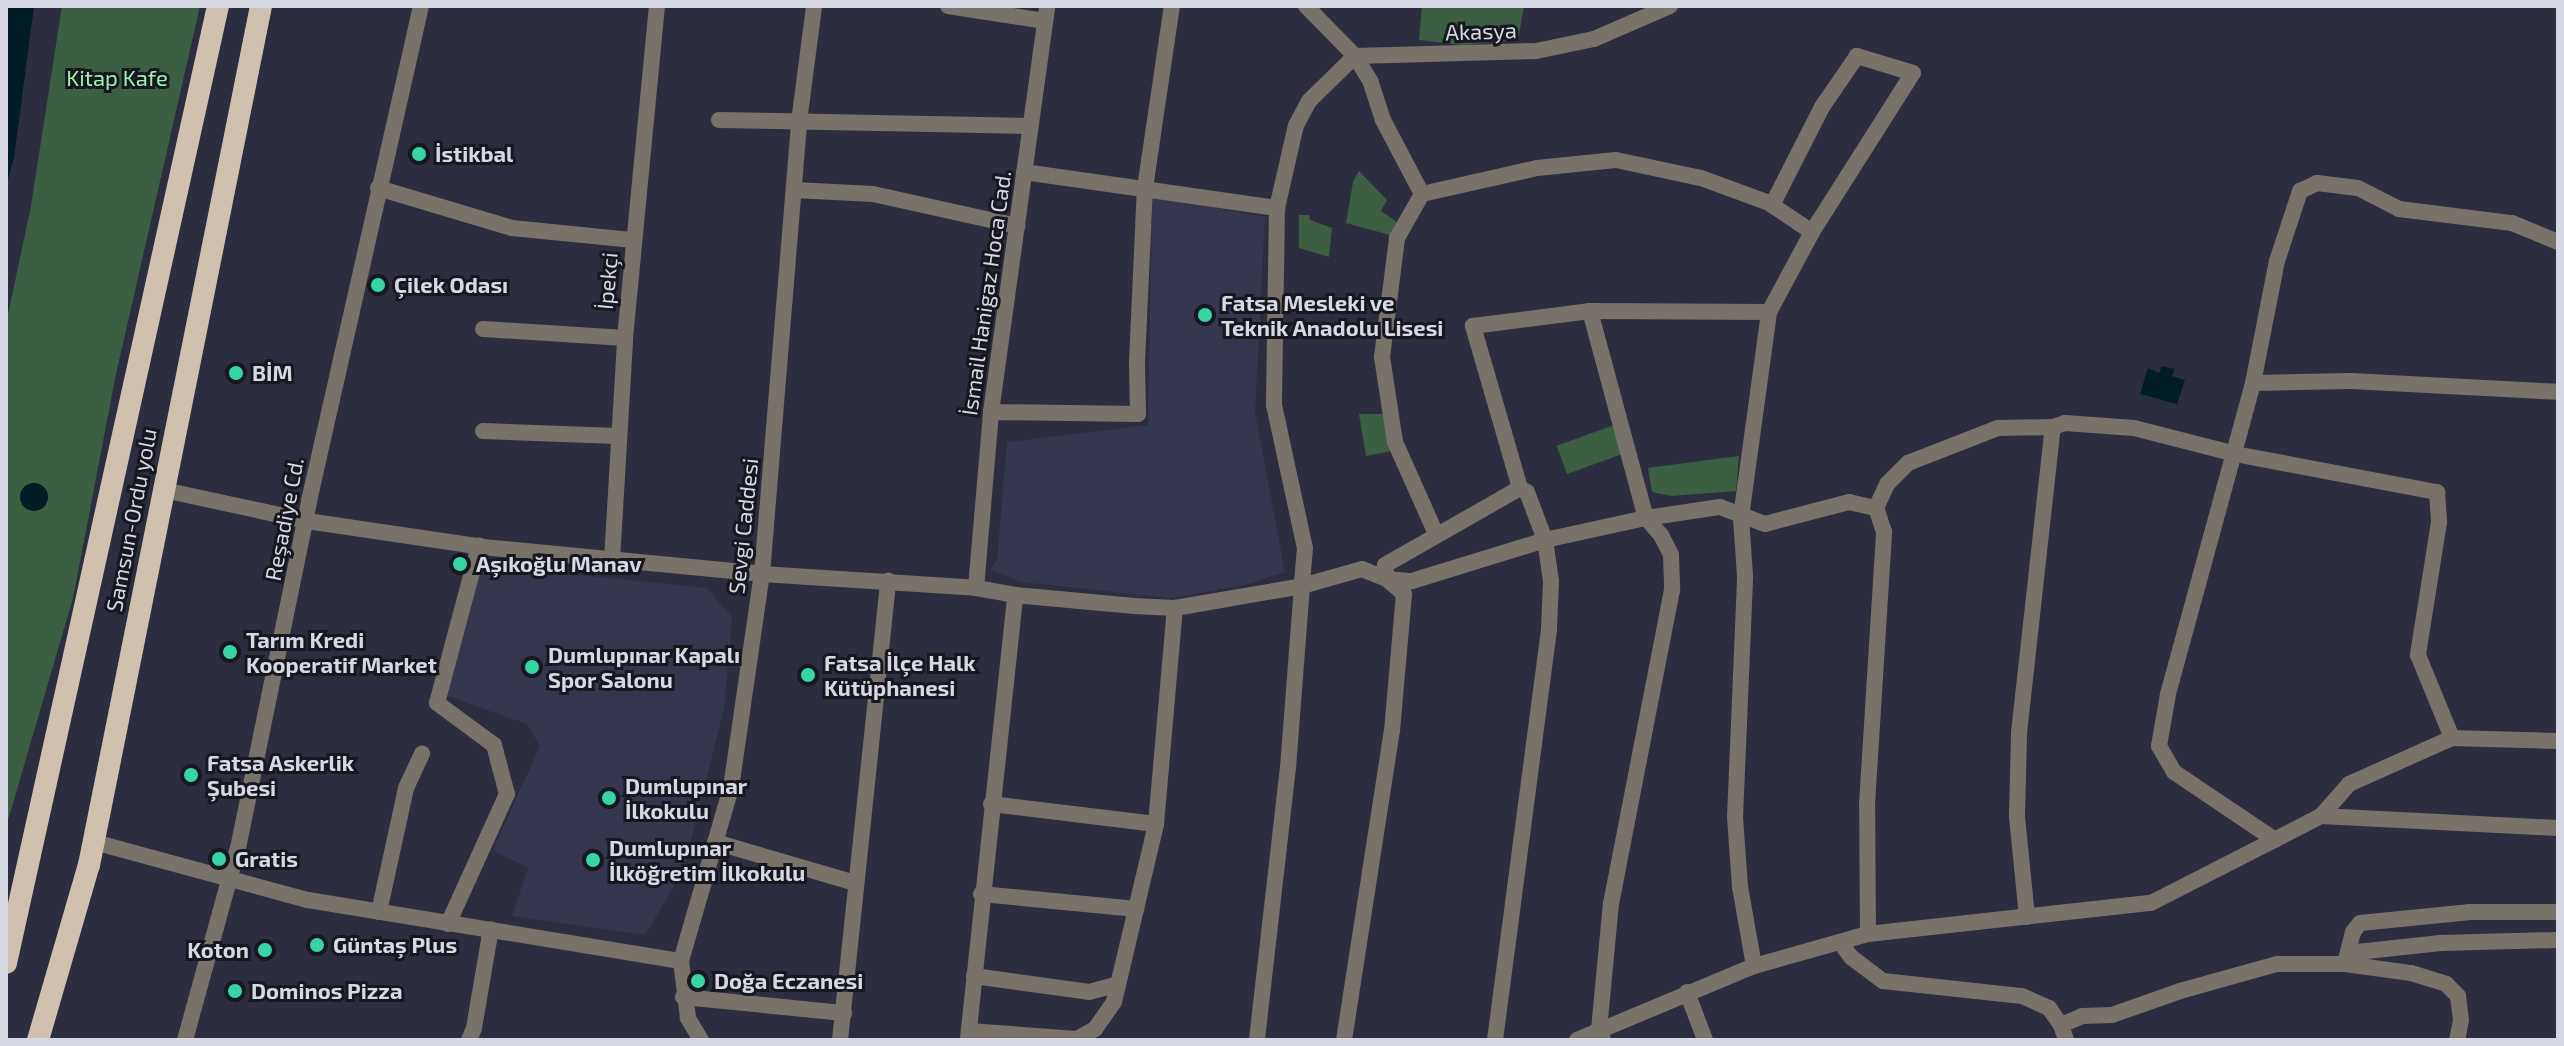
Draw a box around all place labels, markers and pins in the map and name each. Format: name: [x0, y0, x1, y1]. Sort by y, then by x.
place label: İstikbal: [435, 141, 513, 167]
marker: İstikbal: [410, 145, 428, 163]
place label: Çilek Odası: [394, 272, 508, 298]
marker: Çilek Odası: [369, 276, 387, 294]
place label: Fatsa Mesleki ve Teknik Anadolu Lisesi: [1221, 289, 1444, 340]
marker: Fatsa Mesleki ve Teknik Anadolu Lisesi: [1196, 306, 1214, 324]
place label: BİM: [252, 360, 293, 386]
marker: BİM: [227, 364, 245, 382]
place label: Aşıkoğlu Manav: [476, 551, 642, 577]
marker: Aşıkoğlu Manav: [451, 555, 469, 573]
place label: Tarım Kredi Kooperatif Market: [246, 626, 437, 678]
place label: Dumlupınar Kapalı Spor Salonu: [548, 641, 740, 692]
marker: Tarım Kredi Kooperatif Market: [221, 643, 239, 661]
place label: Fatsa İlçe Halk Kütüphanesi: [824, 649, 975, 700]
marker: Dumlupınar Kapalı Spor Salonu: [523, 658, 541, 676]
marker: Fatsa İlçe Halk Kütüphanesi: [799, 666, 817, 684]
place label: Fatsa Askerlik Şubesi: [207, 749, 355, 800]
marker: Fatsa Askerlik Şubesi: [182, 766, 200, 784]
place label: Dumlupınar İlkokulu: [625, 772, 747, 824]
marker: Dumlupınar İlkokulu: [600, 789, 618, 807]
place label: Dumlupınar İlköğretim İlkokulu: [609, 834, 805, 886]
place label: Gratis: [235, 846, 298, 872]
marker: Gratis: [210, 850, 228, 868]
marker: Dumlupınar İlköğretim İlkokulu: [584, 851, 602, 869]
place label: Güntaş Plus: [333, 932, 457, 958]
marker: Güntaş Plus: [308, 936, 326, 954]
place label: Koton: [187, 937, 249, 963]
marker: Koton: [256, 941, 274, 959]
place label: Doğa Eczanesi: [714, 968, 863, 994]
marker: Doğa Eczanesi: [689, 972, 707, 990]
place label: Dominos Pizza: [251, 978, 402, 1004]
marker: Dominos Pizza: [226, 982, 244, 1000]

